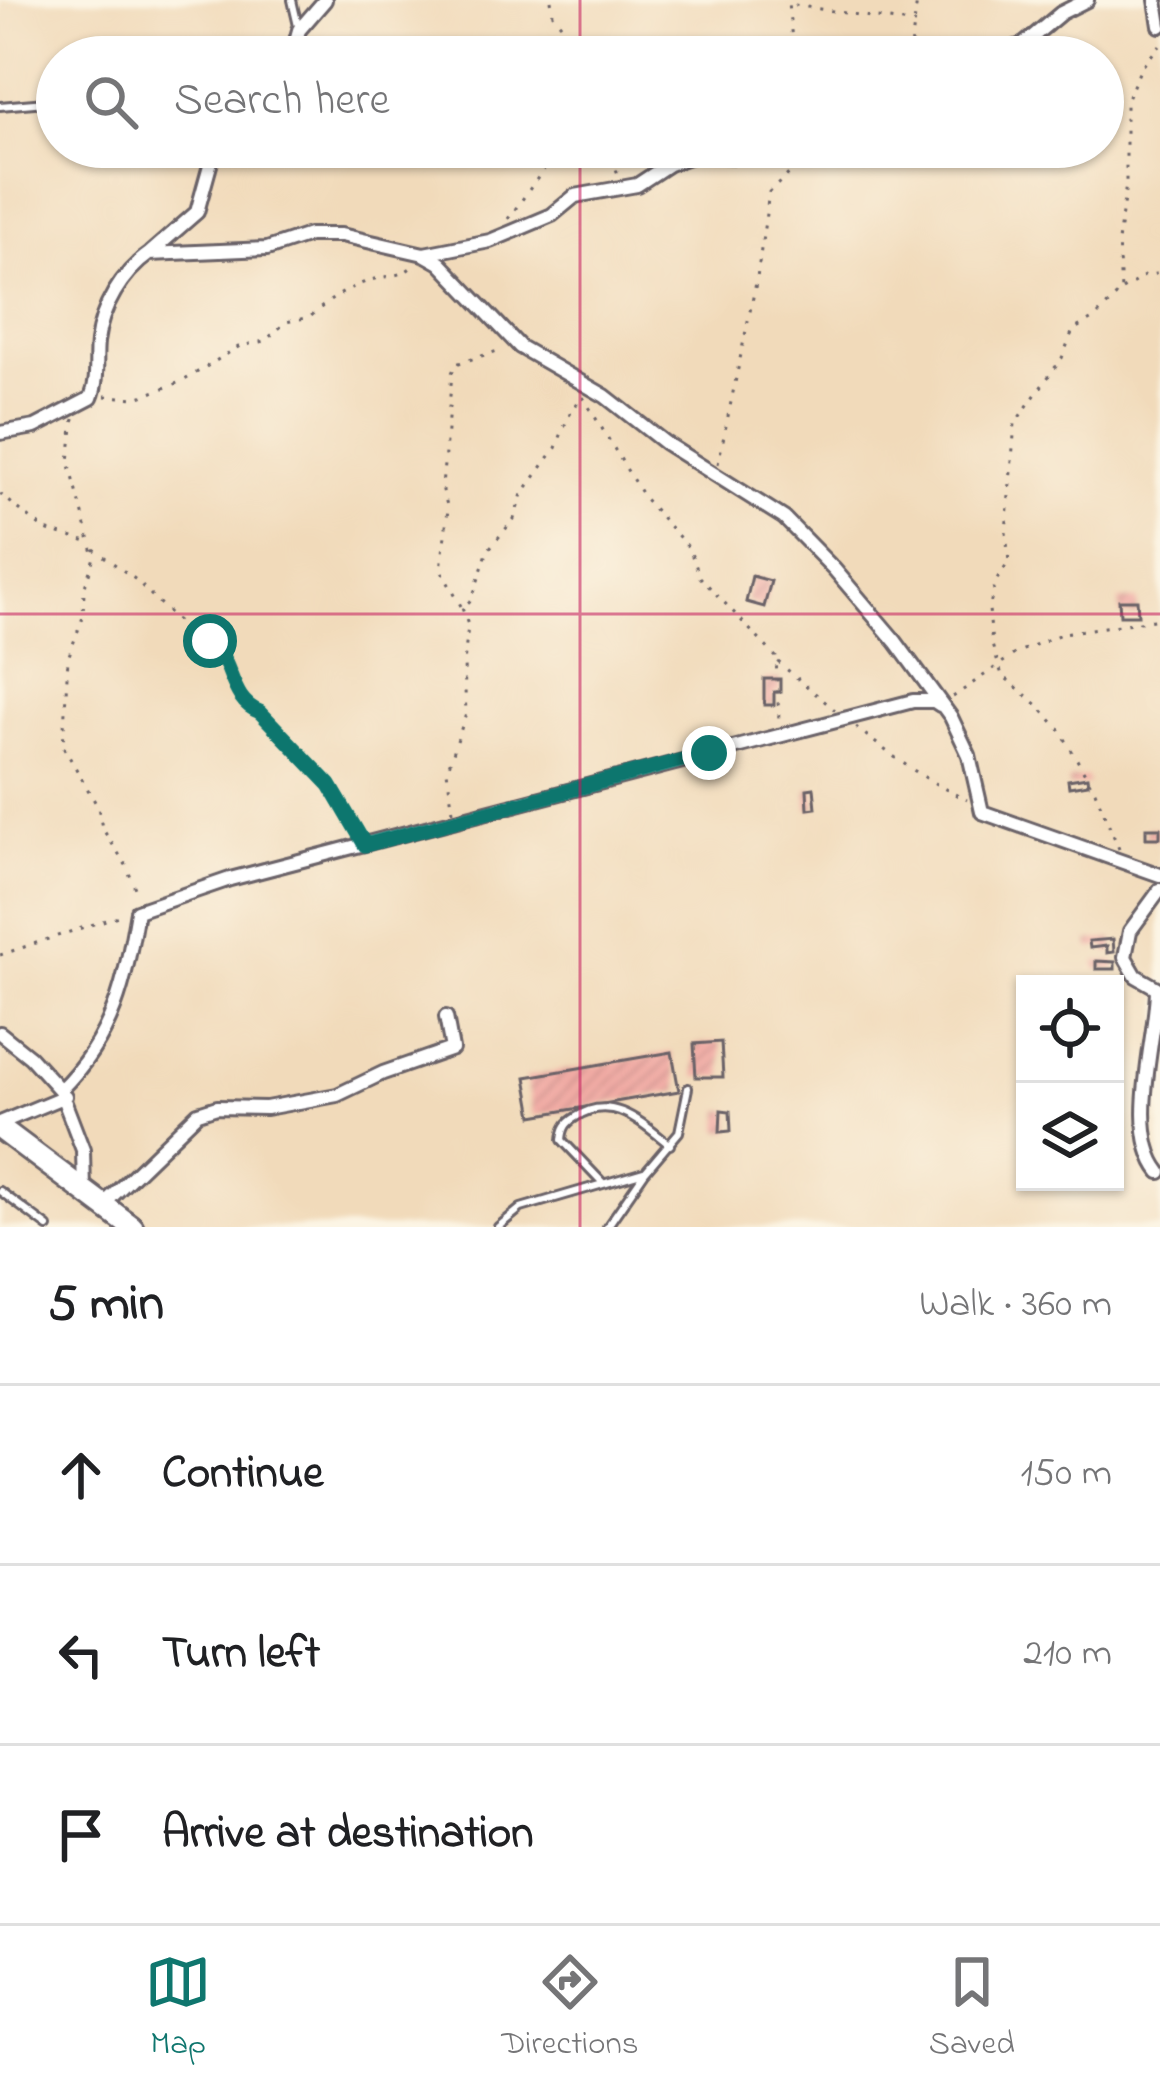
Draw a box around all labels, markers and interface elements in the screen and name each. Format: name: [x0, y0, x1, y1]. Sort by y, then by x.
search box: [36, 36, 1124, 168]
icon: search: [78, 69, 144, 135]
text: Search here: [174, 69, 390, 135]
route start: [183, 614, 237, 668]
route end: [682, 726, 736, 780]
map controls: [1016, 975, 1124, 1191]
button: locate: [1016, 975, 1124, 1083]
button: layers: [1016, 1083, 1124, 1191]
text: 5 min: [48, 1268, 164, 1343]
text: Walk · 360 m: [919, 1277, 1112, 1334]
icon: ahead: [48, 1442, 114, 1508]
text: Continue: [162, 1442, 323, 1508]
text: 150 m: [1020, 1446, 1112, 1503]
icon: left: [48, 1622, 114, 1688]
text: Turn left: [162, 1622, 320, 1688]
text: 210 m: [1023, 1626, 1112, 1683]
icon: arrive: [48, 1802, 114, 1868]
text: Arrive at destination: [162, 1802, 533, 1868]
tab: Map: [145, 1949, 211, 2069]
tab: Directions: [501, 1949, 638, 2069]
tab: Saved: [929, 1949, 1015, 2069]

